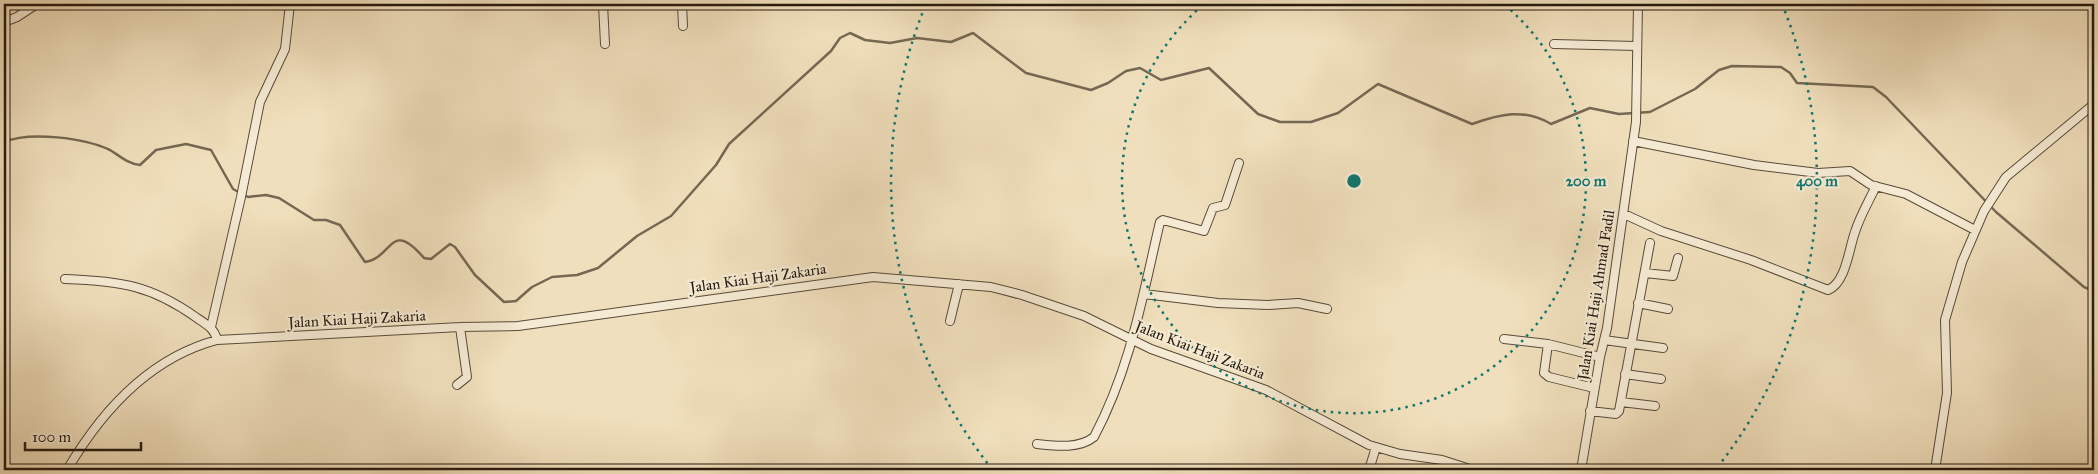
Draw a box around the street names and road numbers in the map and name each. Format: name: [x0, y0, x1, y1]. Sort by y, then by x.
street label: Jalan Kiai Haji Ahmad Fadil: [1573, 208, 1619, 384]
street label: Jalan Kiai Haji Zakaria: [687, 259, 828, 298]
street label: Jalan Kiai Haji Zakaria: [286, 306, 427, 333]
street label: Jalan Kiai Haji Zakaria: [1130, 316, 1268, 384]

